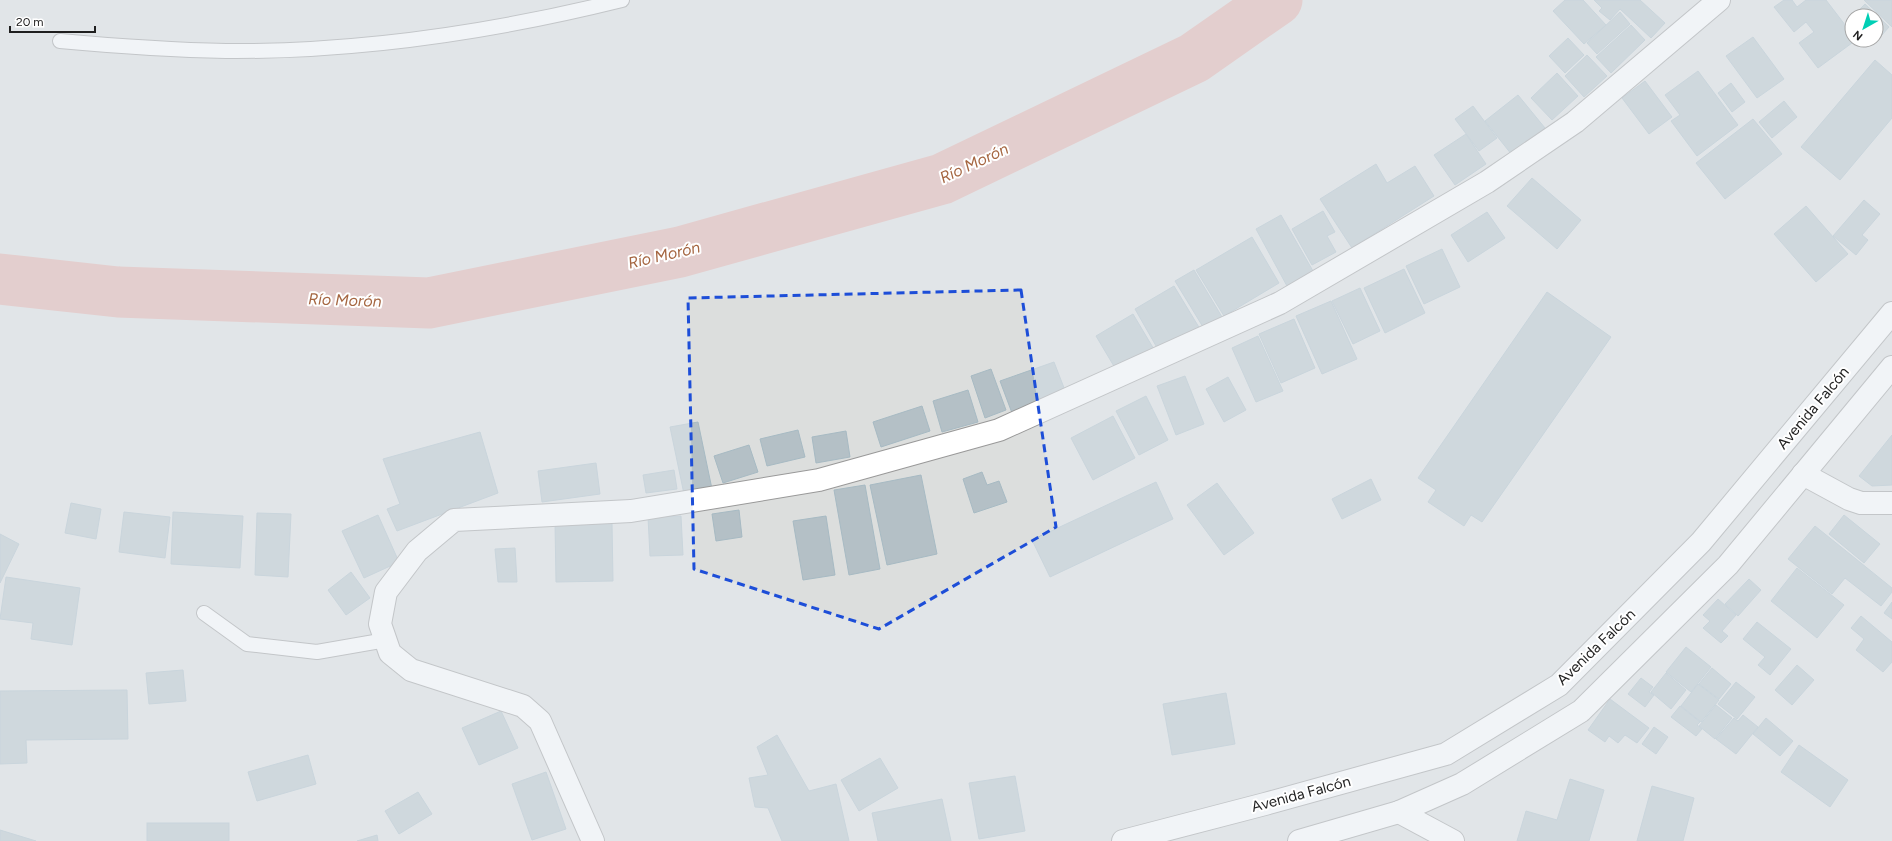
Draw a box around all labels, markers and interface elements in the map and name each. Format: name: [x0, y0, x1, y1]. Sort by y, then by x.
scale bar: [10, 8, 95, 34]
north arrow: [1844, 8, 1884, 48]
text: 20 m: [16, 15, 44, 29]
text: N: [1851, 28, 1865, 43]
water label: Río Morón: [937, 139, 1011, 187]
water label: Río Morón: [626, 237, 702, 273]
water label: Río Morón: [308, 289, 382, 311]
street label: Avenida Falcón: [1773, 363, 1853, 453]
street label: Avenida Falcón: [1553, 605, 1639, 689]
street label: Avenida Falcón: [1249, 772, 1353, 816]

